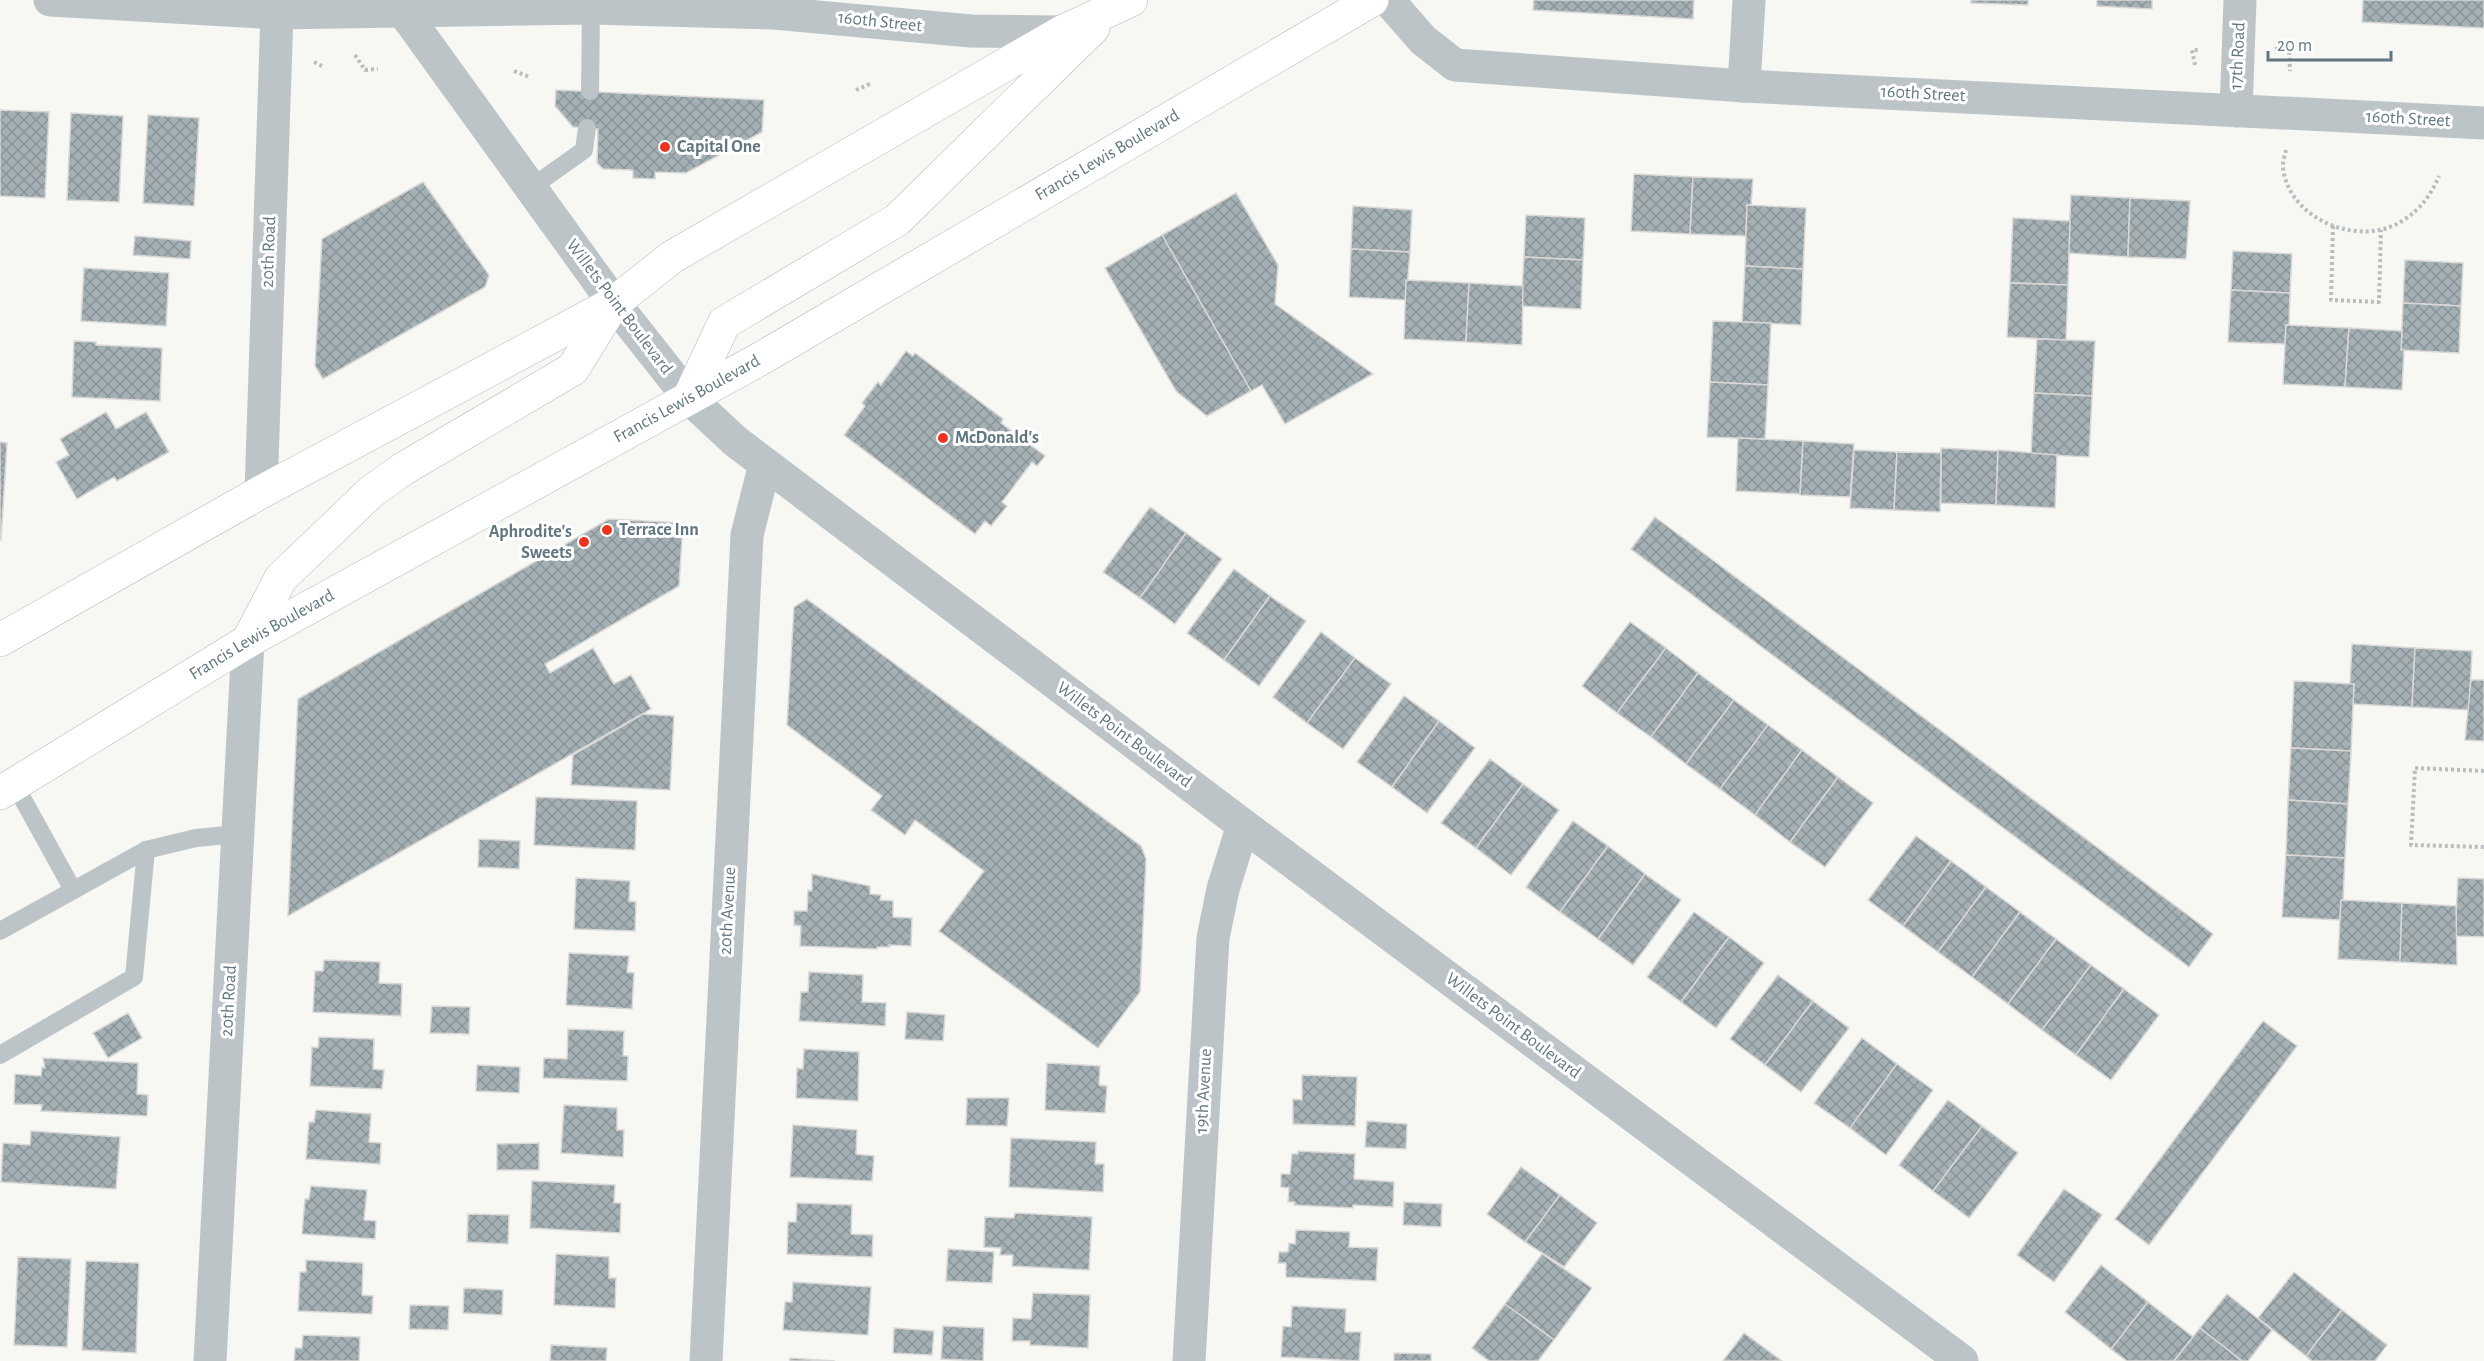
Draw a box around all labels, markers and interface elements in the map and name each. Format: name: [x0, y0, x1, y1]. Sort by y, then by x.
street label: 160th Street: [837, 9, 923, 35]
street label: 17th Road: [2227, 22, 2249, 90]
scale bar: [2268, 24, 2391, 62]
text: 20 m: [2277, 37, 2312, 55]
street label: 160th Street: [1880, 83, 1966, 105]
street label: Francis Lewis Boulevard: [1032, 106, 1182, 204]
street label: 160th Street: [2365, 108, 2451, 130]
place label: Capital One: [677, 138, 761, 156]
marker: Capital One: [658, 140, 672, 154]
street label: 20th Road: [259, 216, 279, 288]
street label: Willets Point Boulevard: [563, 236, 675, 378]
street label: Francis Lewis Boulevard: [611, 352, 763, 447]
place label: McDonald's: [955, 429, 1039, 447]
marker: McDonald's: [936, 431, 950, 445]
place label: Terrace Inn: [619, 521, 699, 539]
place label: Aphrodite's Sweets: [489, 523, 572, 562]
marker: Terrace Inn: [600, 523, 614, 537]
marker: Aphrodite's Sweets: [577, 535, 591, 549]
street label: Francis Lewis Boulevard: [186, 586, 337, 684]
street label: Willets Point Boulevard: [1053, 679, 1195, 791]
street label: 20th Avenue: [717, 866, 739, 956]
street label: 20th Road: [218, 965, 240, 1037]
street label: Willets Point Boulevard: [1442, 970, 1584, 1082]
street label: 19th Avenue: [1193, 1048, 1215, 1134]

